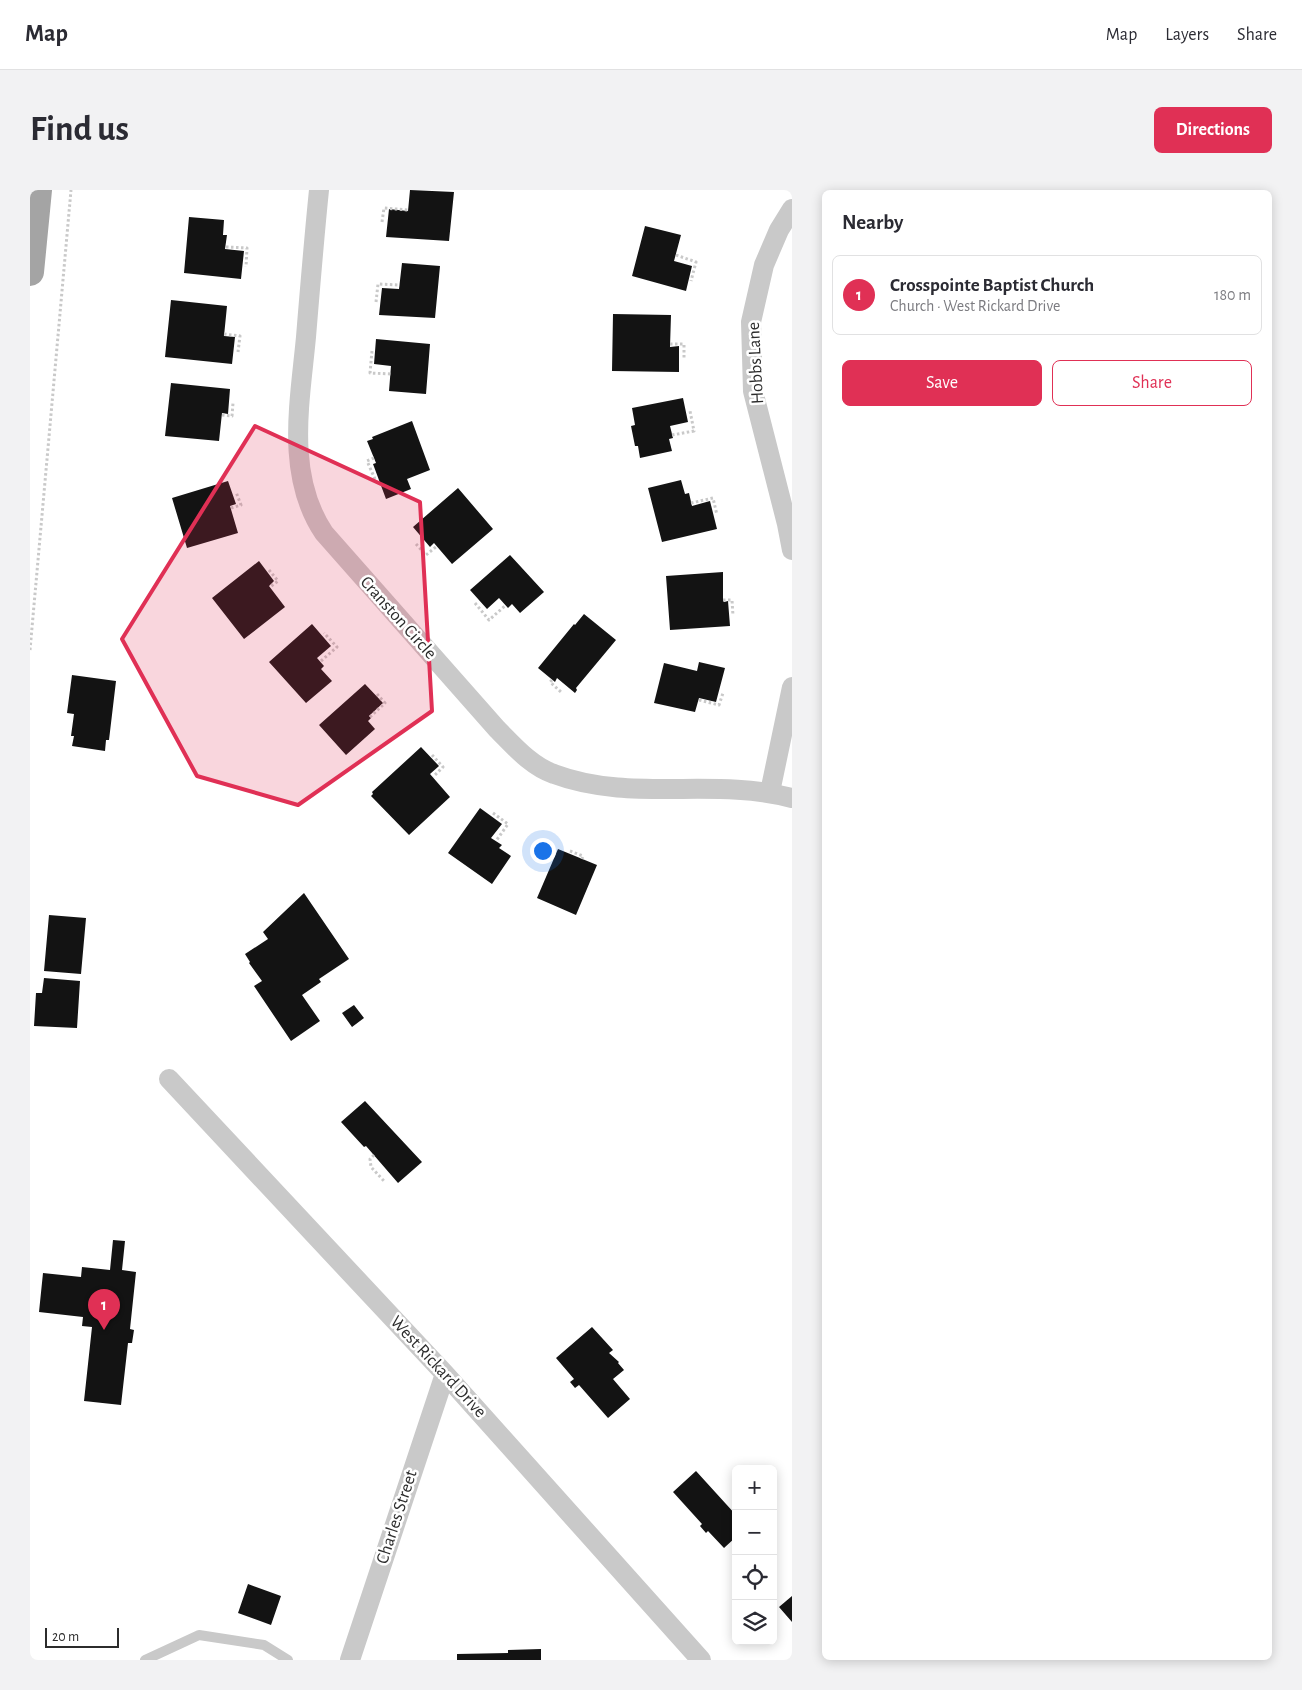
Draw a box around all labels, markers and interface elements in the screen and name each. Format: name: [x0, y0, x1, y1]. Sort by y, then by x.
text: Map: [25, 22, 68, 46]
text: Map: [1106, 26, 1137, 44]
text: Layers: [1165, 26, 1209, 44]
text: Share: [1237, 26, 1277, 44]
button: Directions: [1154, 107, 1272, 153]
text: Find us: [30, 112, 129, 147]
text: Nearby: [842, 212, 903, 233]
text: Crosspointe Baptist Church: [890, 276, 1094, 295]
text: 1: [856, 287, 862, 303]
text: 180 m: [1214, 287, 1251, 303]
text: Church · West Rickard Drive: [890, 298, 1060, 314]
street label: Hobbs Lane: [745, 322, 767, 404]
button: Save: [842, 360, 1042, 406]
button: Share: [1052, 360, 1252, 406]
street label: Cranston Circle: [356, 573, 440, 663]
your location: [530, 838, 556, 864]
pin: 1: [88, 1289, 120, 1330]
street label: West Rickard Drive: [386, 1313, 490, 1421]
map controls: [732, 1465, 777, 1645]
button: +: [732, 1465, 777, 1510]
street label: Charles Street: [373, 1468, 421, 1566]
button: −: [732, 1510, 777, 1555]
button: locate: [732, 1555, 777, 1600]
button: layers: [732, 1600, 777, 1645]
scale bar: [45, 1625, 119, 1648]
text: 20 m: [52, 1630, 79, 1644]

